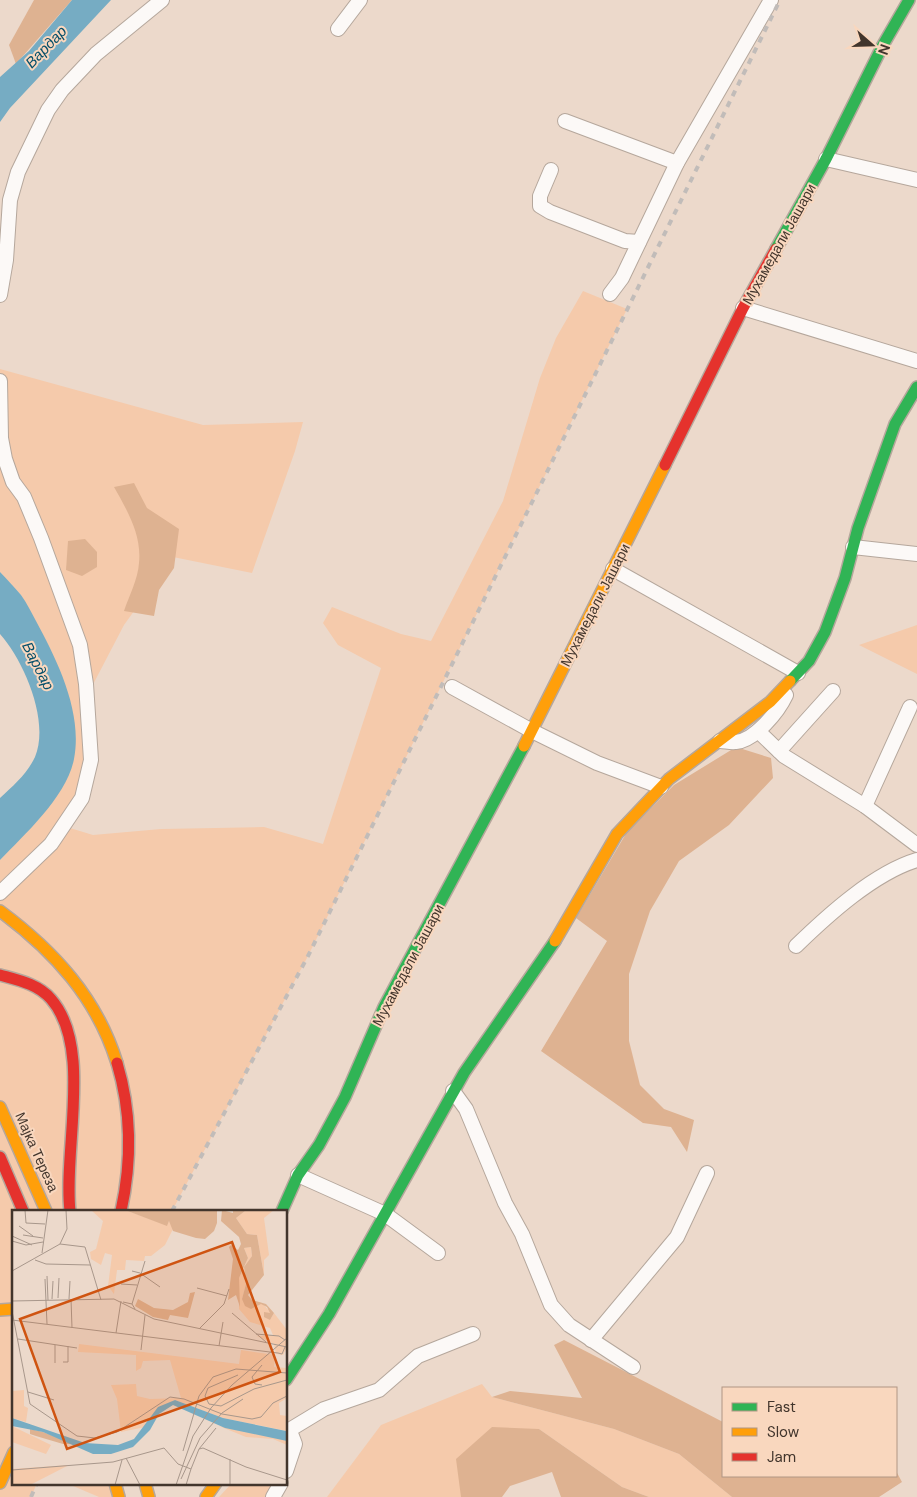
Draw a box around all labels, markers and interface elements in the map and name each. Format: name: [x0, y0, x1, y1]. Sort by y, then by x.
north arrow: [847, 20, 897, 70]
water label: Вардар: [21, 21, 71, 73]
text: N: [874, 42, 894, 57]
street label: Мухамедали Јашари: [738, 180, 820, 308]
street label: Мухамедали Јашари: [556, 540, 634, 670]
water label: Вардар: [17, 638, 59, 694]
street label: Мухамедали Јашари: [368, 901, 448, 1029]
street label: Мајка Тереза: [11, 1109, 63, 1195]
inset map: [12, 1210, 288, 1484]
legend: [722, 1387, 897, 1477]
text: Fast: [767, 1397, 796, 1417]
text: Slow: [767, 1422, 800, 1442]
text: Jam: [767, 1447, 796, 1467]

